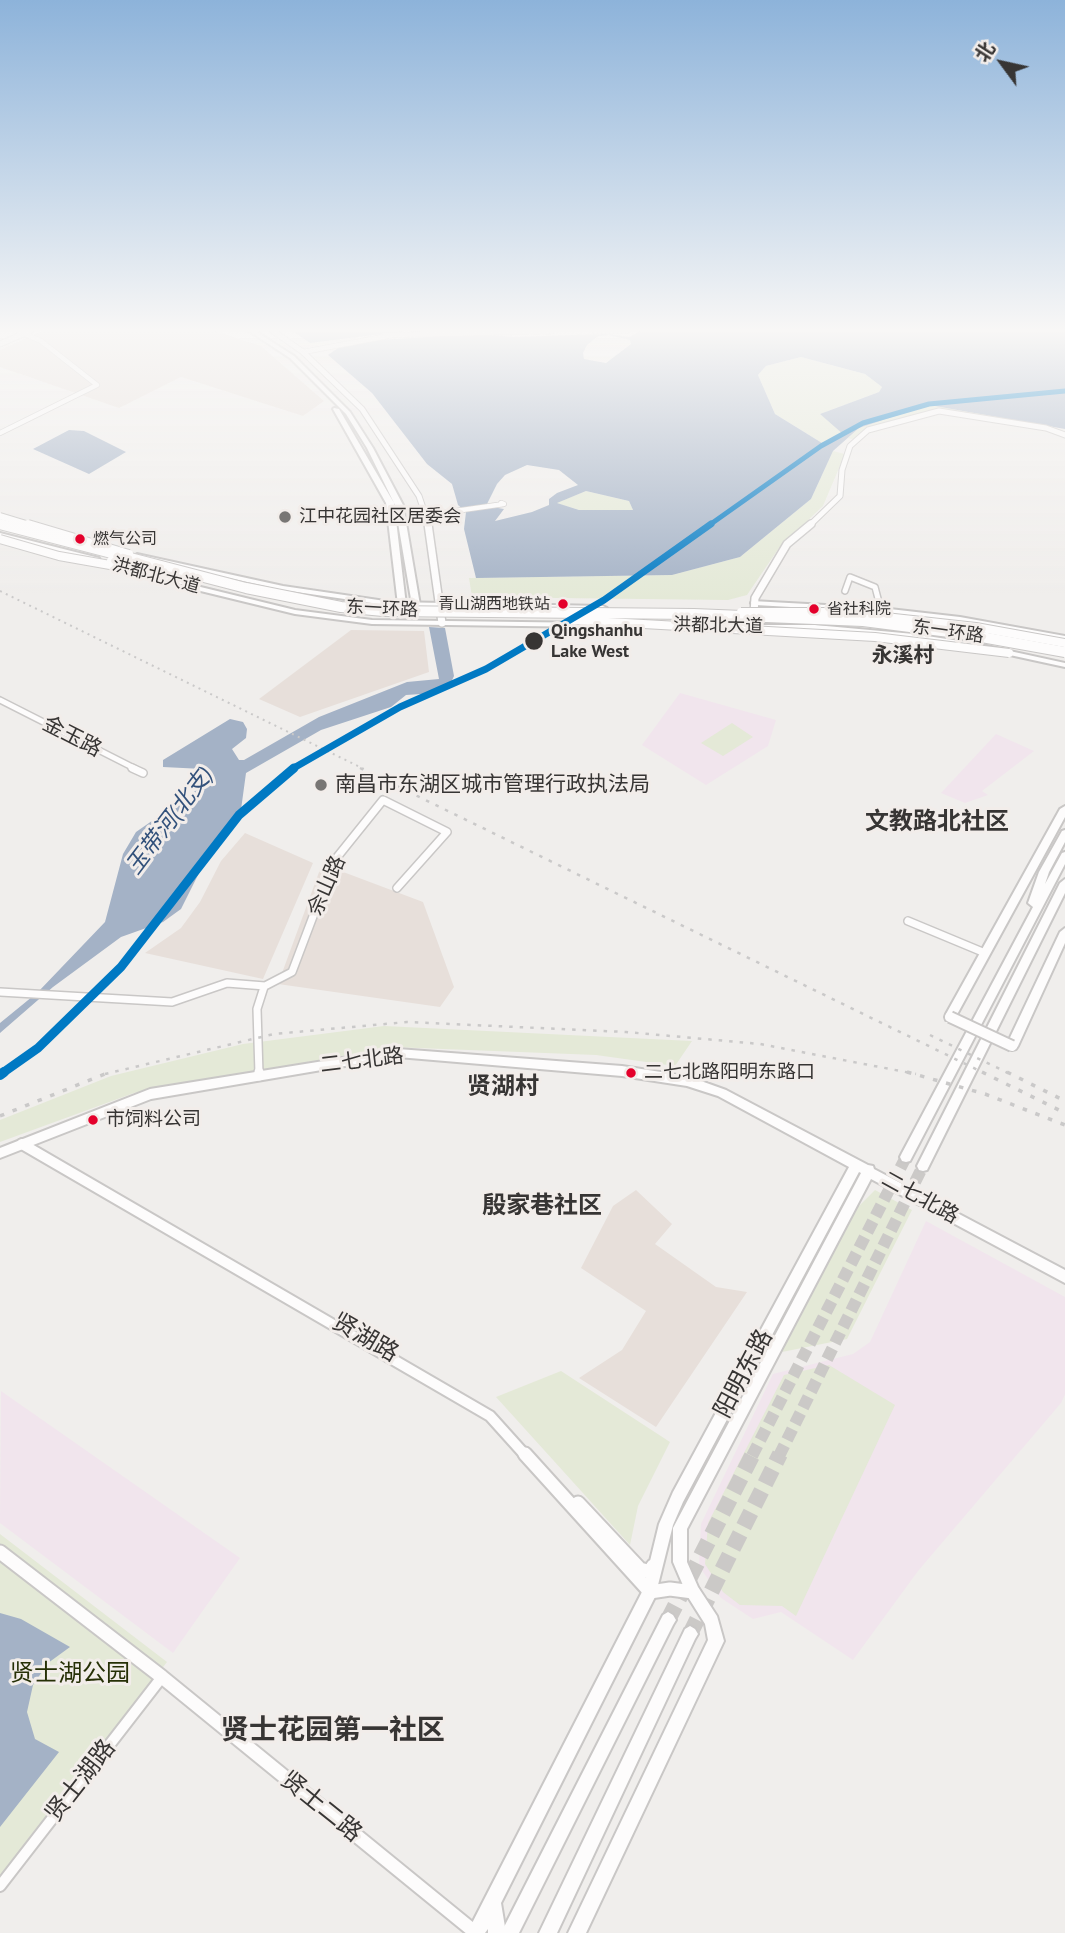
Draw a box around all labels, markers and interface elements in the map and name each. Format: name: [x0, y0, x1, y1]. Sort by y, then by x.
north arrow: [967, 28, 1037, 98]
text: 北: [969, 37, 1000, 66]
place label: 江中花园社区居委会: [299, 506, 461, 528]
marker: 江中花园社区居委会: [277, 509, 293, 525]
place label: 燃气公司: [93, 529, 157, 549]
marker: 燃气公司: [73, 532, 87, 546]
street label: 洪都北大道: [110, 554, 202, 598]
place label: 青山湖西地铁站: [438, 594, 550, 614]
street label: 东一环路: [345, 596, 419, 622]
marker: 青山湖西地铁站: [556, 597, 570, 611]
place label: 省社科院: [827, 599, 891, 619]
marker: 省社科院: [807, 602, 821, 616]
street label: 洪都北大道: [673, 614, 763, 638]
street label: 东一环路: [911, 616, 985, 648]
place label: Qingshanhu Lake West: [551, 620, 643, 662]
marker: Qingshanhu Lake West: [523, 630, 545, 652]
district label: 永溪村: [872, 643, 934, 669]
street label: 金玉路: [38, 711, 106, 763]
water label: 玉带河(北支): [121, 762, 219, 880]
place label: 南昌市东湖区城市管理行政执法局: [335, 772, 650, 798]
marker: 南昌市东湖区城市管理行政执法局: [313, 777, 329, 793]
district label: 文教路北社区: [865, 808, 1009, 836]
street label: 佘山路: [303, 852, 351, 920]
street label: 二七北路: [319, 1043, 405, 1079]
place label: 二七北路阳明东路口: [644, 1062, 815, 1084]
marker: 二七北路阳明东路口: [624, 1066, 638, 1080]
district label: 贤湖村: [467, 1073, 539, 1101]
place label: 市饲料公司: [106, 1109, 201, 1131]
marker: 市饲料公司: [86, 1113, 100, 1127]
street label: 二七北路: [877, 1167, 963, 1229]
district label: 殷家巷社区: [482, 1192, 602, 1220]
street label: 贤湖路: [327, 1308, 403, 1368]
street label: 阳明东路: [709, 1325, 779, 1423]
park label: 贤士湖公园: [10, 1660, 130, 1688]
district label: 贤士花园第一社区: [221, 1714, 445, 1748]
street label: 贤士湖路: [40, 1734, 122, 1828]
street label: 贤士二路: [275, 1766, 367, 1848]

